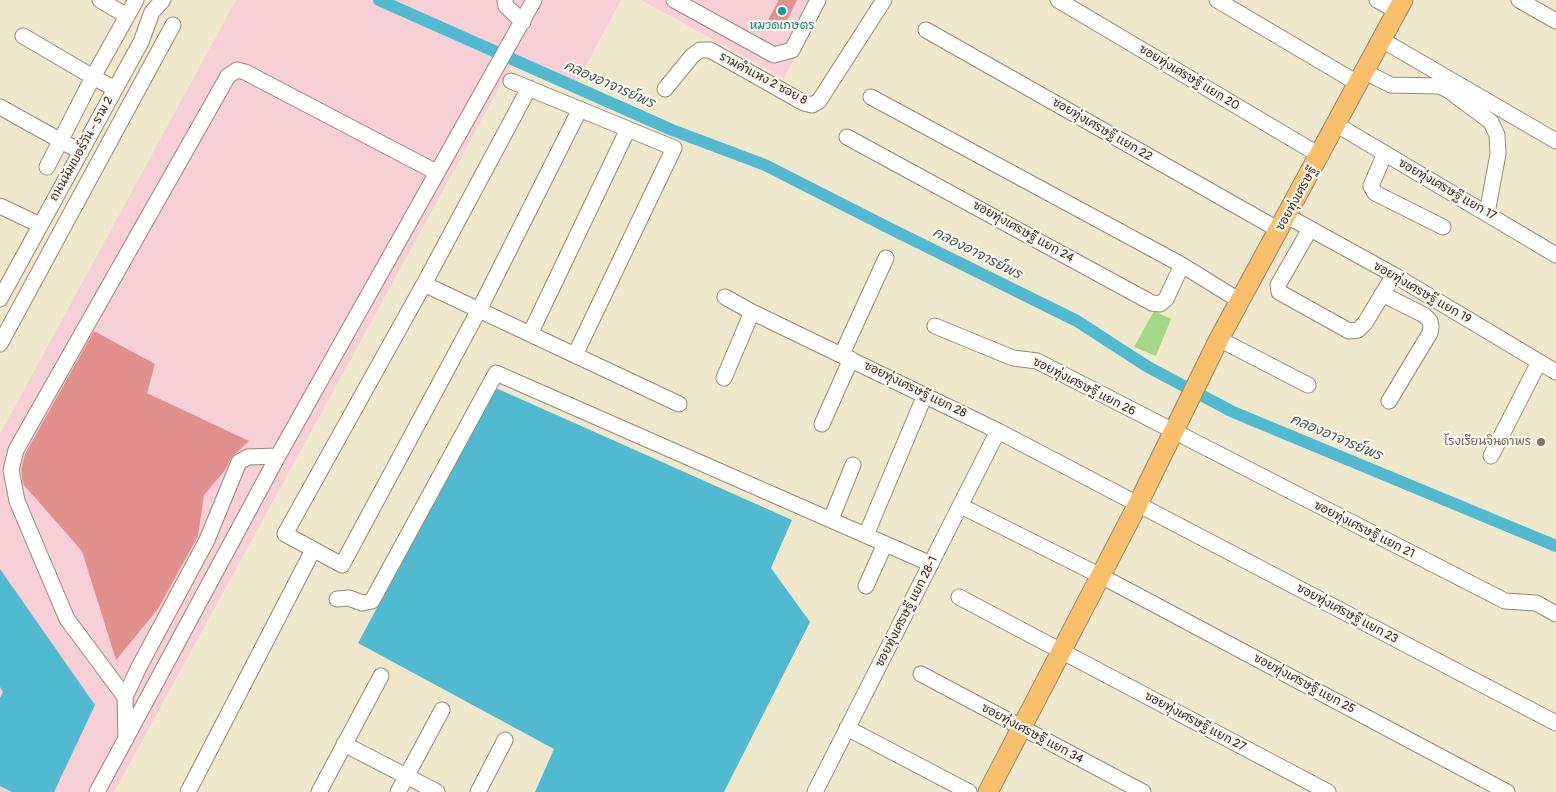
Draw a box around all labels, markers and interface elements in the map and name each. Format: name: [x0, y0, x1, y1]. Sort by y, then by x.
marker: หมวดเกษตร: [776, 5, 788, 17]
place label: หมวดเกษตร: [749, 19, 815, 33]
street label: ซอยทุ่งเศรษฐี แยก 20: [1136, 42, 1242, 114]
street label: รามคำแหง 2 ซอย 8: [717, 50, 809, 108]
water label: คลองอาจารย์พร: [561, 58, 657, 112]
street label: ถนนนัมเบอร์วัน - ราม 2: [47, 94, 117, 204]
street label: ซอยทุ่งเศรษฐี แยก 22: [1049, 95, 1155, 165]
street label: ซอยทุ่งเศรษฐี แยก 17: [1395, 156, 1499, 224]
street label: ซอยทุ่งเศรษฐี: [1273, 164, 1321, 234]
street label: ซอยทุ่งเศรษฐี แยก 24: [970, 198, 1076, 266]
water label: คลองอาจารย์พร: [930, 224, 1024, 284]
street label: ซอยทุ่งเศรษฐี แยก 19: [1371, 259, 1473, 327]
street label: ซอยทุ่งเศรษฐี แยก 26: [1030, 355, 1138, 419]
street label: ซอยทุ่งเศรษฐี แยก 28: [861, 359, 969, 421]
water label: คลองอาจารย์พร: [1288, 411, 1384, 465]
place label: โรงเรียนจินดาพร: [1444, 435, 1531, 449]
marker: โรงเรียนจินดาพร: [1535, 436, 1547, 448]
street label: ซอยทุ่งเศรษฐี แยก 21: [1311, 498, 1417, 562]
street label: ซอยทุ่งเศรษฐี แยก 28-1: [873, 554, 941, 670]
street label: ซอยทุ่งเศรษฐี แยก 23: [1294, 581, 1400, 647]
street label: ซอยทุ่งเศรษฐี แยก 25: [1251, 651, 1357, 717]
street label: ซอยทุ่งเศรษฐี แยก 27: [1142, 689, 1248, 755]
street label: ซอยทุ่งเศรษฐี แยก 34: [979, 701, 1085, 767]

